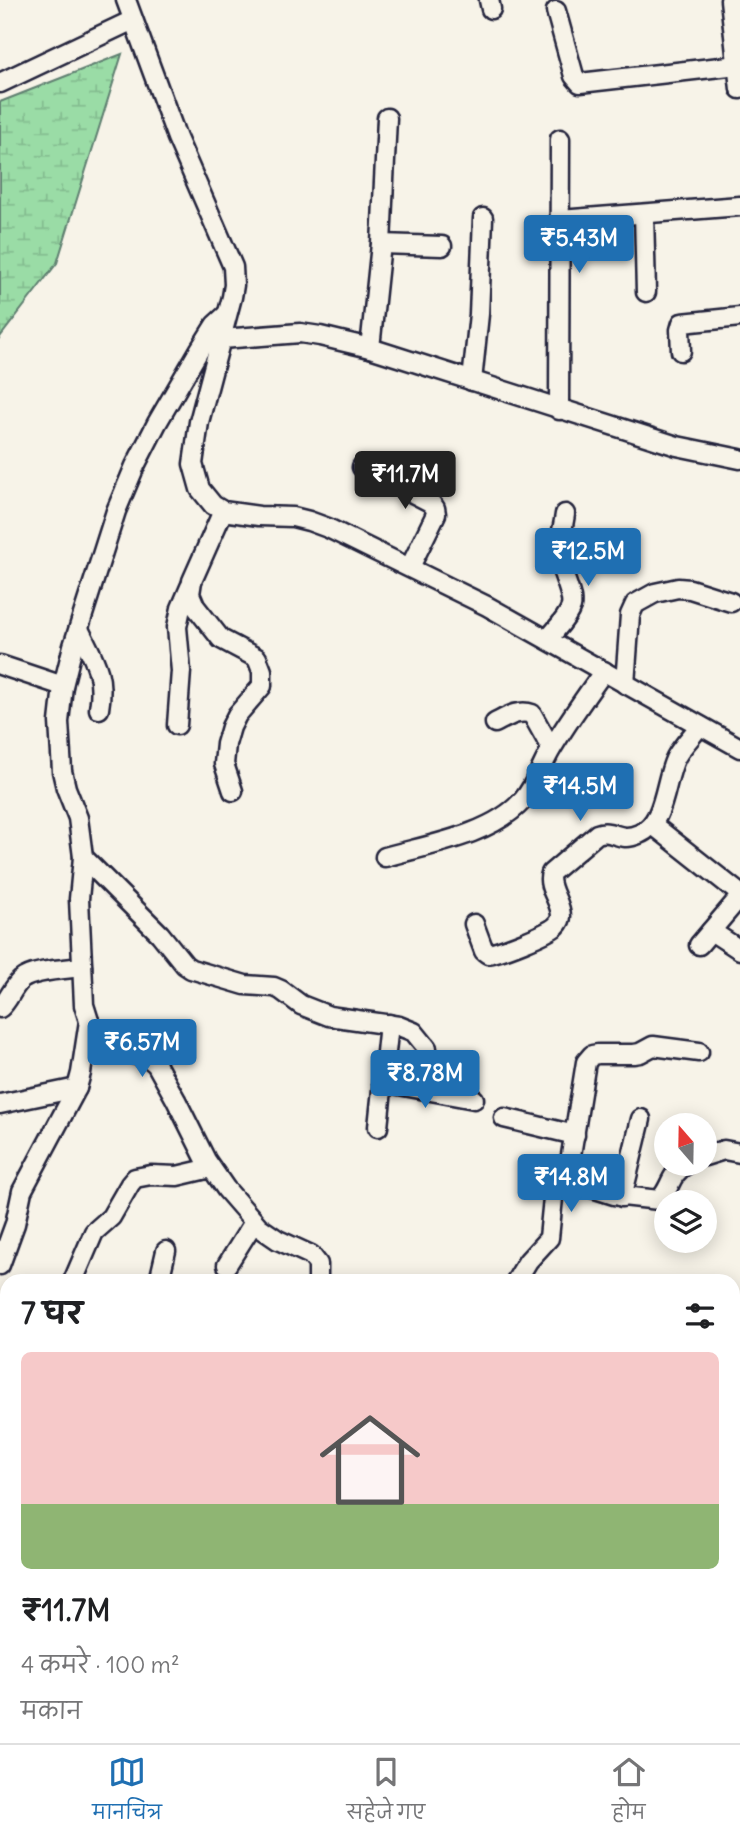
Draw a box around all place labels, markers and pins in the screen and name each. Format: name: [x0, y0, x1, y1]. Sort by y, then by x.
pin: ₹5.43M: [522, 216, 636, 275]
pin: ₹11.7M: [348, 452, 462, 511]
pin: ₹12.5M: [531, 528, 645, 588]
pin: ₹14.5M: [523, 764, 637, 823]
pin: ₹6.57M: [85, 1020, 199, 1079]
pin: ₹8.78M: [368, 1050, 482, 1110]
pin: ₹14.8M: [514, 1154, 628, 1214]

